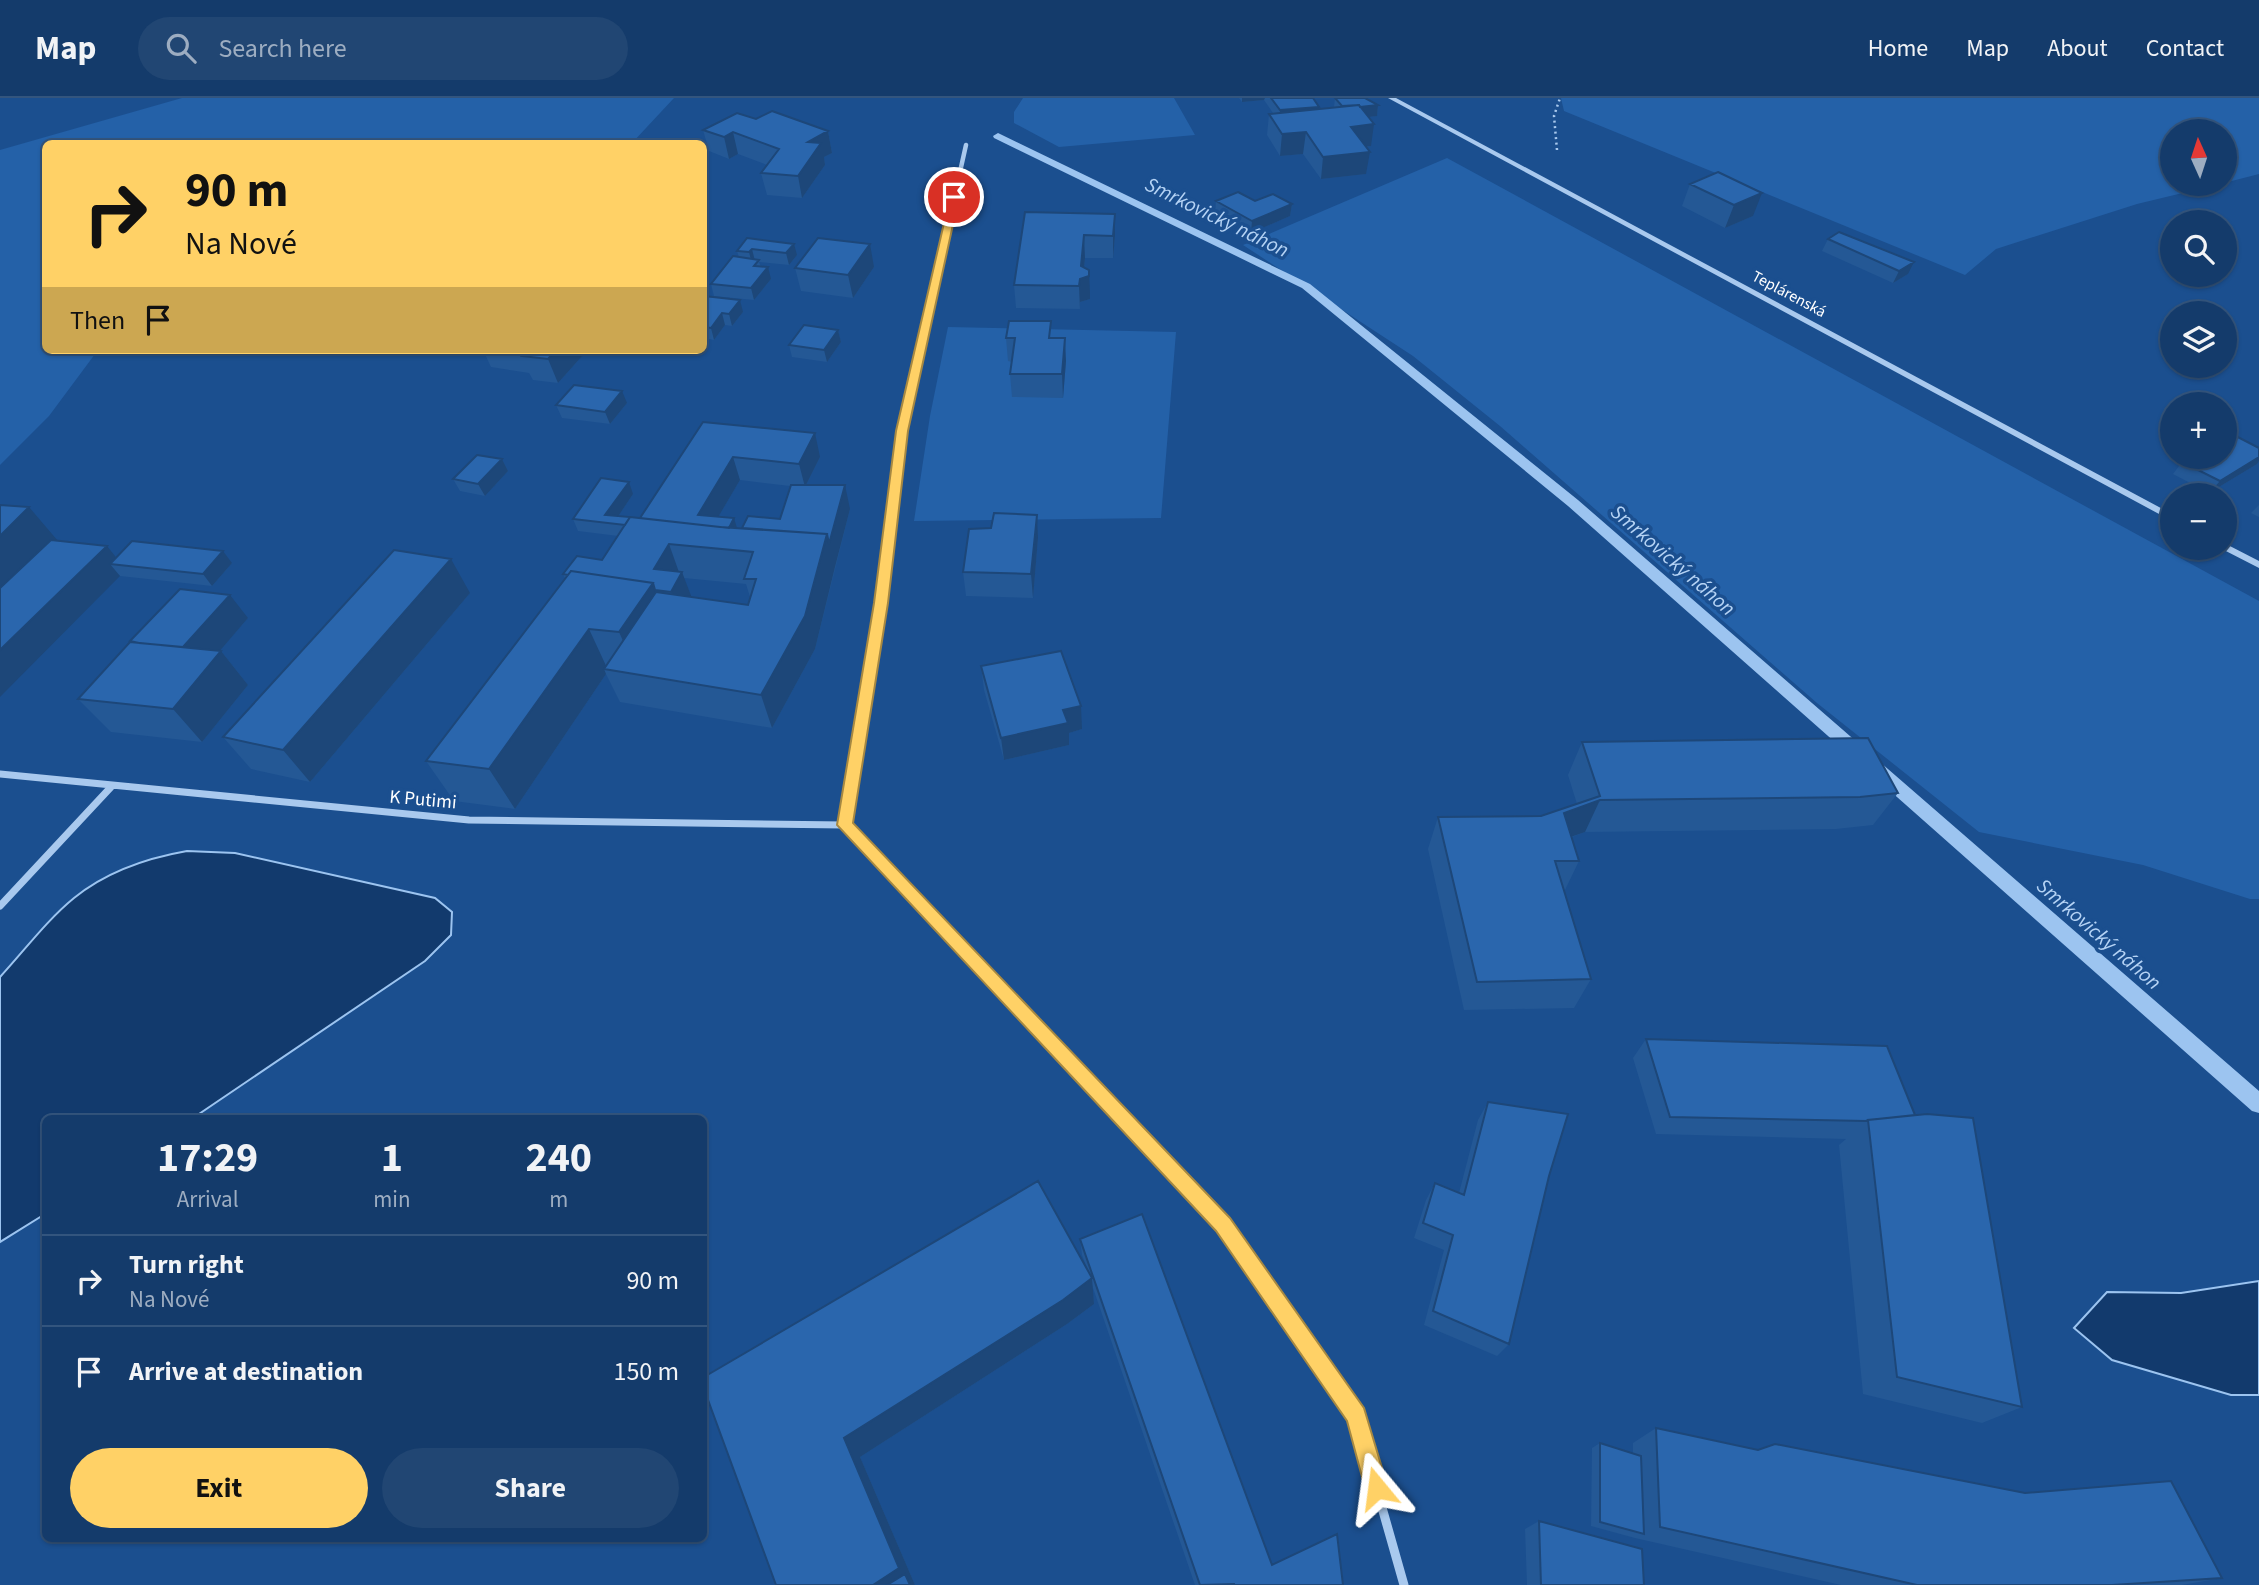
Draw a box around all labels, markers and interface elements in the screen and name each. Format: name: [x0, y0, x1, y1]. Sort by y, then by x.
search box: [138, 17, 628, 80]
text: Map: [35, 25, 96, 72]
icon: search: [162, 29, 200, 67]
text: Search here: [218, 30, 347, 67]
text: Home: [1868, 31, 1928, 66]
text: Map: [1966, 31, 2009, 66]
text: About: [2047, 31, 2108, 66]
text: Contact: [2146, 31, 2224, 66]
north arrow: [2160, 119, 2236, 196]
map controls: [2160, 119, 2237, 560]
text: 90 m: [185, 156, 289, 226]
pin: [924, 167, 984, 227]
icon: right: [70, 168, 161, 259]
water label: Smrkovický náhon: [1140, 169, 1294, 265]
icon: arrive: [935, 178, 973, 216]
button: search: [2160, 210, 2237, 287]
text: Na Nové: [185, 221, 297, 267]
street label: Teplárenská: [1748, 265, 1830, 323]
icon: arrive: [139, 301, 177, 339]
button: layers: [2160, 301, 2237, 378]
text: Then: [70, 302, 125, 339]
button: +: [2160, 392, 2237, 469]
button: −: [2160, 483, 2237, 560]
water label: Smrkovický náhon: [1604, 497, 1742, 623]
street label: K Putimi: [388, 784, 458, 816]
water label: Smrkovický náhon: [2030, 871, 2168, 997]
text: 17:29: [157, 1128, 258, 1188]
text: 1: [381, 1128, 403, 1188]
text: 240: [525, 1128, 592, 1188]
text: Arrival: [177, 1183, 239, 1216]
text: min: [373, 1183, 411, 1216]
text: m: [549, 1183, 568, 1216]
text: Turn right: [129, 1246, 244, 1283]
icon: right: [70, 1262, 108, 1300]
text: 90 m: [626, 1262, 679, 1299]
text: Na Nové: [129, 1283, 209, 1316]
icon: arrive: [70, 1353, 108, 1391]
text: Arrive at destination: [129, 1353, 363, 1390]
text: 150 m: [613, 1353, 679, 1390]
button: Exit: [70, 1448, 368, 1528]
button: Share: [382, 1448, 679, 1528]
position arrow: [1340, 1451, 1414, 1525]

